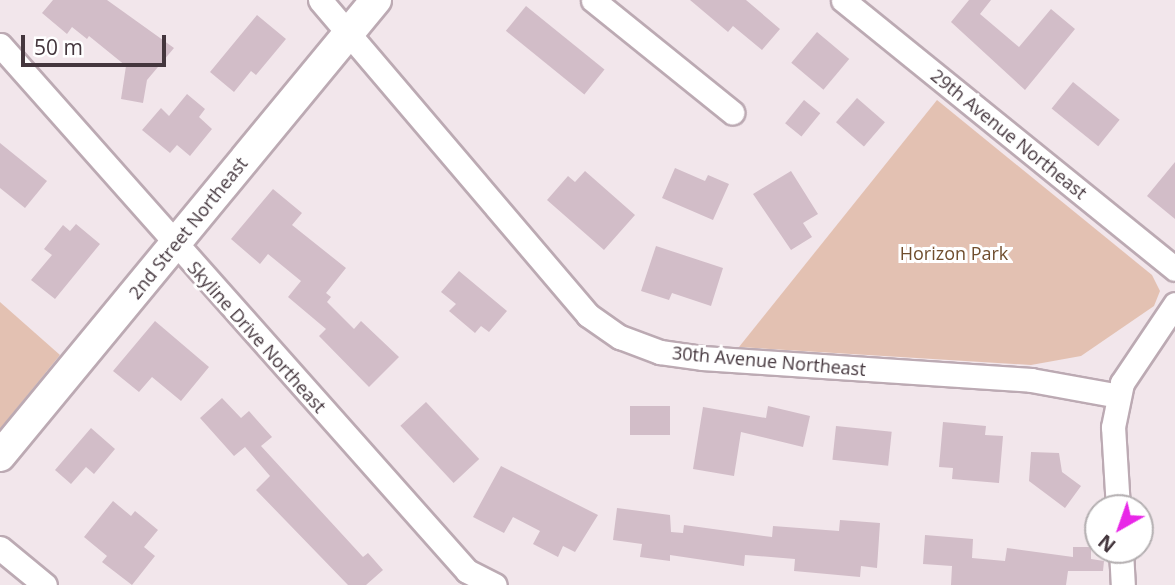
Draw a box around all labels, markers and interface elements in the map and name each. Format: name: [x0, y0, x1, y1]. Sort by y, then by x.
scale bar: [24, 21, 170, 65]
text: 50 m: [34, 33, 83, 61]
street label: 29th Avenue Northeast: [927, 64, 1091, 204]
street label: 2nd Street Northeast: [124, 153, 252, 303]
park label: Horizon Park: [900, 242, 1008, 264]
street label: Skyline Drive Northeast: [183, 257, 331, 417]
street label: 30th Avenue Northeast: [671, 342, 867, 380]
north arrow: [1084, 494, 1154, 564]
text: N: [1093, 529, 1121, 558]

